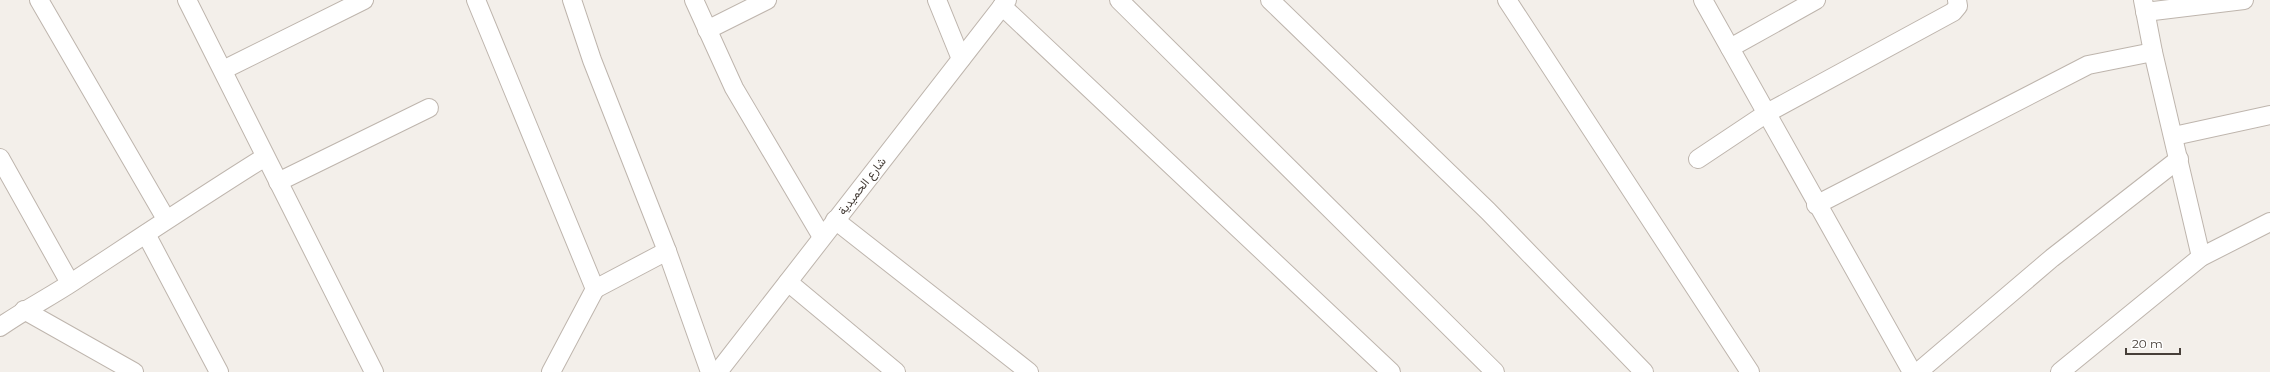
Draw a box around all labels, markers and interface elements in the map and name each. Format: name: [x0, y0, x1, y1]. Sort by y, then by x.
street label: شارع الحميدية: [834, 154, 890, 219]
scale bar: [2126, 330, 2180, 356]
text: 20 m: [2132, 336, 2163, 351]

